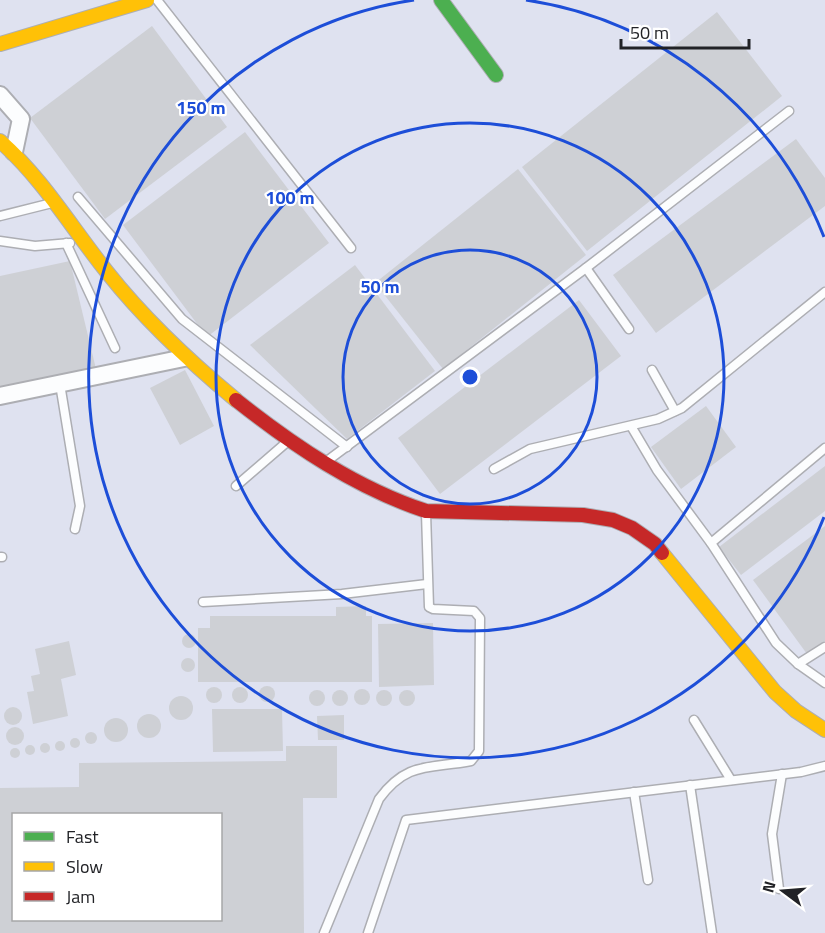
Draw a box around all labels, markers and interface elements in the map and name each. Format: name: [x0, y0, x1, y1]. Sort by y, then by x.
scale bar: [621, 12, 748, 50]
text: 50 m: [630, 19, 669, 46]
text: 150 m: [176, 94, 226, 121]
text: 100 m: [265, 184, 315, 211]
text: 50 m: [360, 273, 400, 300]
centre of rings: [460, 367, 480, 387]
legend: [12, 813, 222, 921]
text: Fast: [66, 823, 99, 850]
text: Slow: [66, 853, 103, 880]
north arrow: [753, 861, 813, 921]
text: N: [756, 878, 782, 896]
text: Jam: [66, 883, 95, 910]

